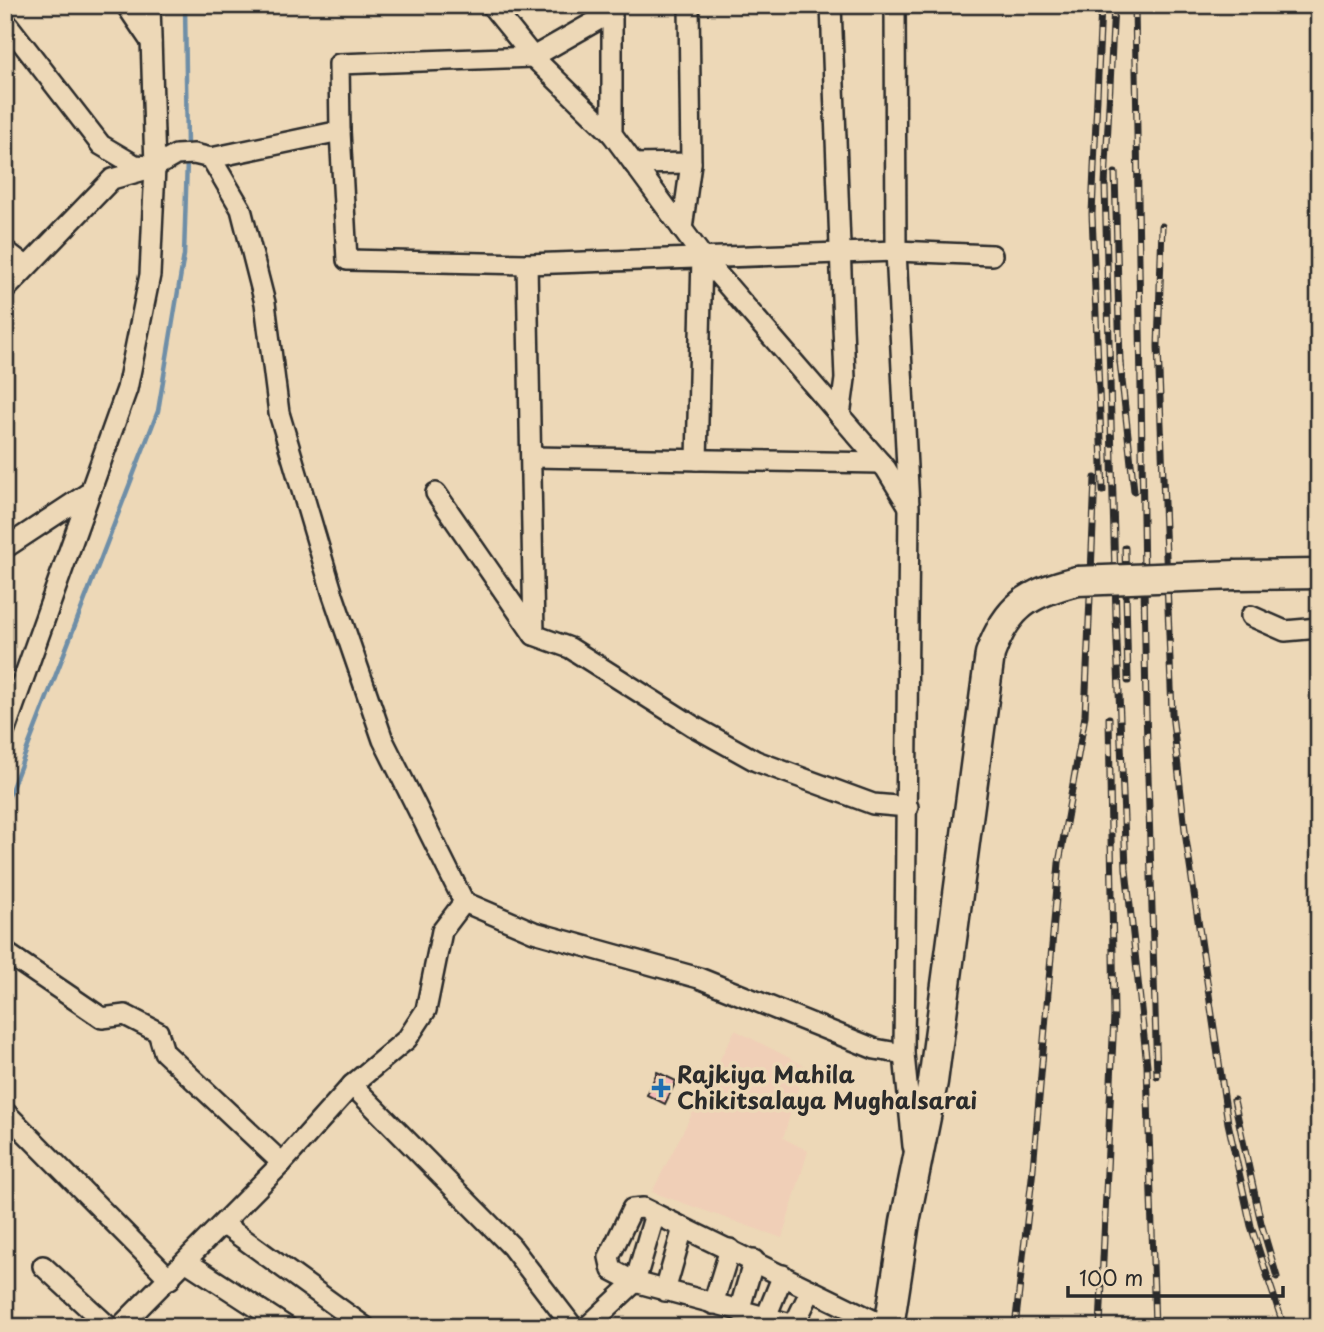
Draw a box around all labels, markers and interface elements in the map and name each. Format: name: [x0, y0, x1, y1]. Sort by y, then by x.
place label: Rajkiya Mahila Chikitsalaya Mughalsarai: [677, 1056, 977, 1117]
marker: Rajkiya Mahila Chikitsalaya Mughalsarai: [651, 1078, 671, 1098]
scale bar: [1068, 1255, 1284, 1299]
text: 100 m: [1079, 1261, 1143, 1293]

